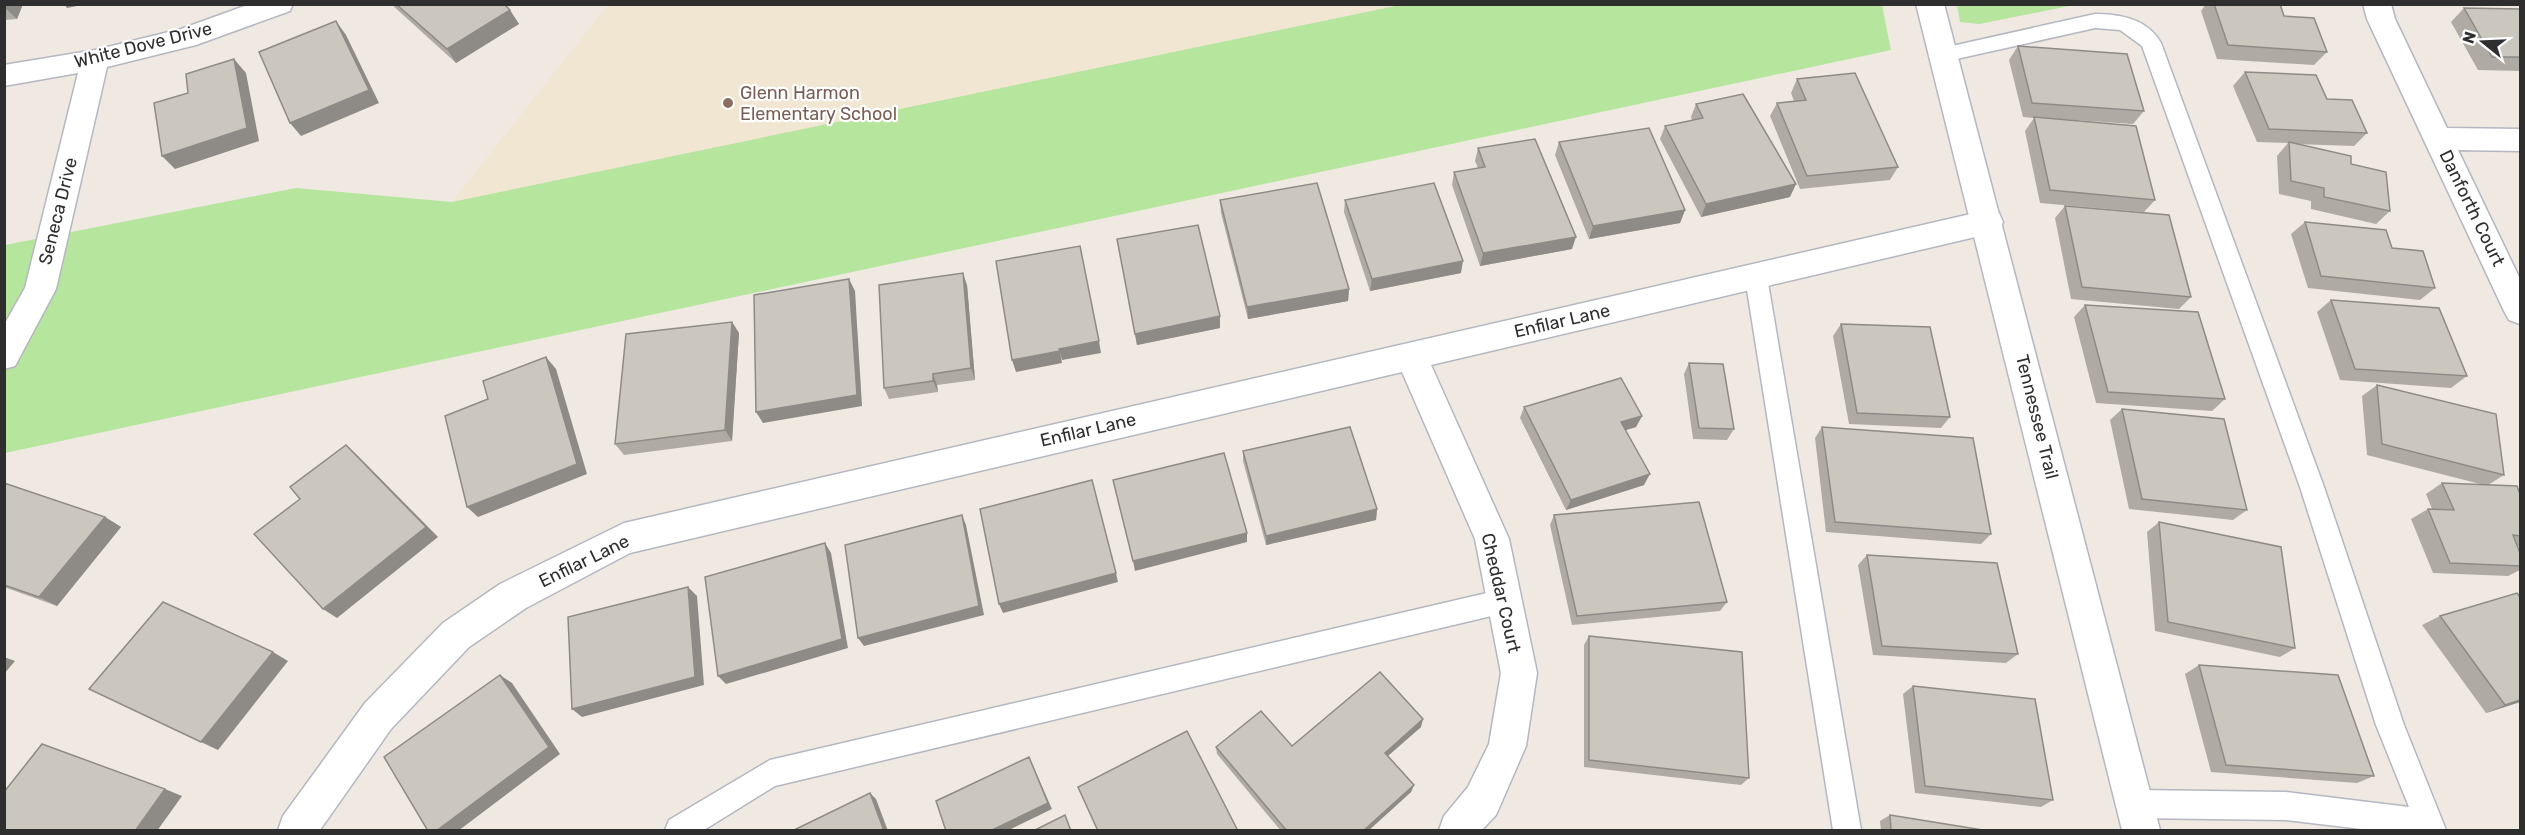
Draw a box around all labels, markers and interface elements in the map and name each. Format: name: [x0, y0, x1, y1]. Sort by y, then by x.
north arrow: [2453, 12, 2513, 72]
street label: White Dove Drive: [72, 17, 214, 73]
text: N: [2458, 29, 2480, 46]
place label: Glenn Harmon Elementary School: [740, 82, 897, 125]
marker: Glenn Harmon Elementary School: [721, 96, 735, 110]
street label: Danforth Court: [2434, 146, 2510, 270]
street label: Seneca Drive: [34, 155, 82, 267]
street label: Enfilar Lane: [1512, 299, 1612, 343]
street label: Tennessee Trail: [2011, 352, 2063, 482]
street label: Enfilar Lane: [1038, 408, 1138, 452]
street label: Enfilar Lane: [535, 530, 633, 592]
street label: Cheddar Court: [1477, 531, 1525, 655]

